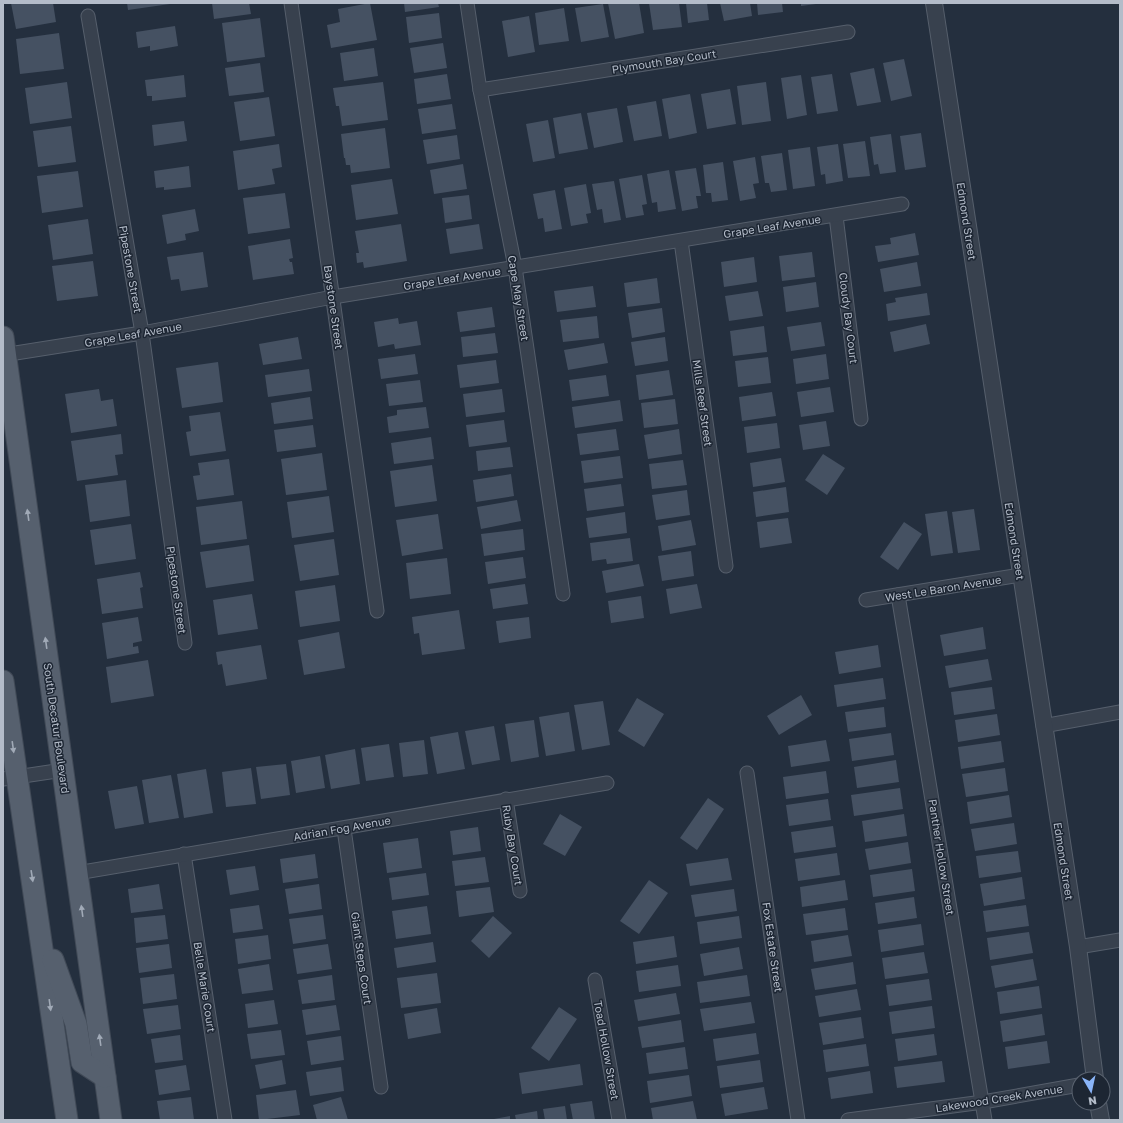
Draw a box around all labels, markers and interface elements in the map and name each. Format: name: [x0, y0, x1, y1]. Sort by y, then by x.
street label: Plymouth Bay Court: [611, 46, 717, 76]
street label: Edmond Street: [954, 181, 980, 261]
street label: Grape Leaf Avenue: [722, 212, 822, 240]
street label: Pipestone Street: [117, 224, 145, 314]
street label: Cape May Street: [506, 254, 532, 342]
street label: Baystone Street: [322, 264, 346, 350]
street label: Grape Leaf Avenue: [402, 264, 502, 292]
street label: Cloudy Bay Court: [837, 272, 861, 364]
street label: Grape Leaf Avenue: [83, 319, 183, 349]
street label: Mills Reef Street: [690, 359, 716, 447]
street label: Edmond Street: [1002, 501, 1028, 581]
one-way arrow: [25, 509, 31, 521]
street label: Pipestone Street: [164, 545, 190, 635]
street label: West Le Baron Avenue: [884, 572, 1002, 604]
one-way arrow: [43, 637, 49, 650]
street label: South Decatur Boulevard: [41, 662, 73, 794]
one-way arrow: [10, 741, 16, 753]
street label: Panther Hollow Street: [926, 798, 958, 916]
street label: Ruby Bay Court: [500, 804, 526, 886]
street label: Adrian Fog Avenue: [292, 813, 392, 843]
street label: Edmond Street: [1051, 821, 1077, 901]
one-way arrow: [29, 870, 35, 882]
street label: Fox Estate Street: [760, 901, 786, 993]
one-way arrow: [79, 905, 86, 917]
street label: Giant Steps Court: [349, 911, 375, 1005]
street label: Belle Marie Court: [191, 941, 219, 1033]
one-way arrow: [47, 999, 53, 1011]
street label: Toad Hollow Street: [592, 999, 622, 1101]
one-way arrow: [97, 1034, 103, 1046]
north arrow: [1071, 1071, 1111, 1111]
street label: Lakewood Creek Avenue: [934, 1082, 1064, 1114]
text: N: [1087, 1094, 1098, 1108]

